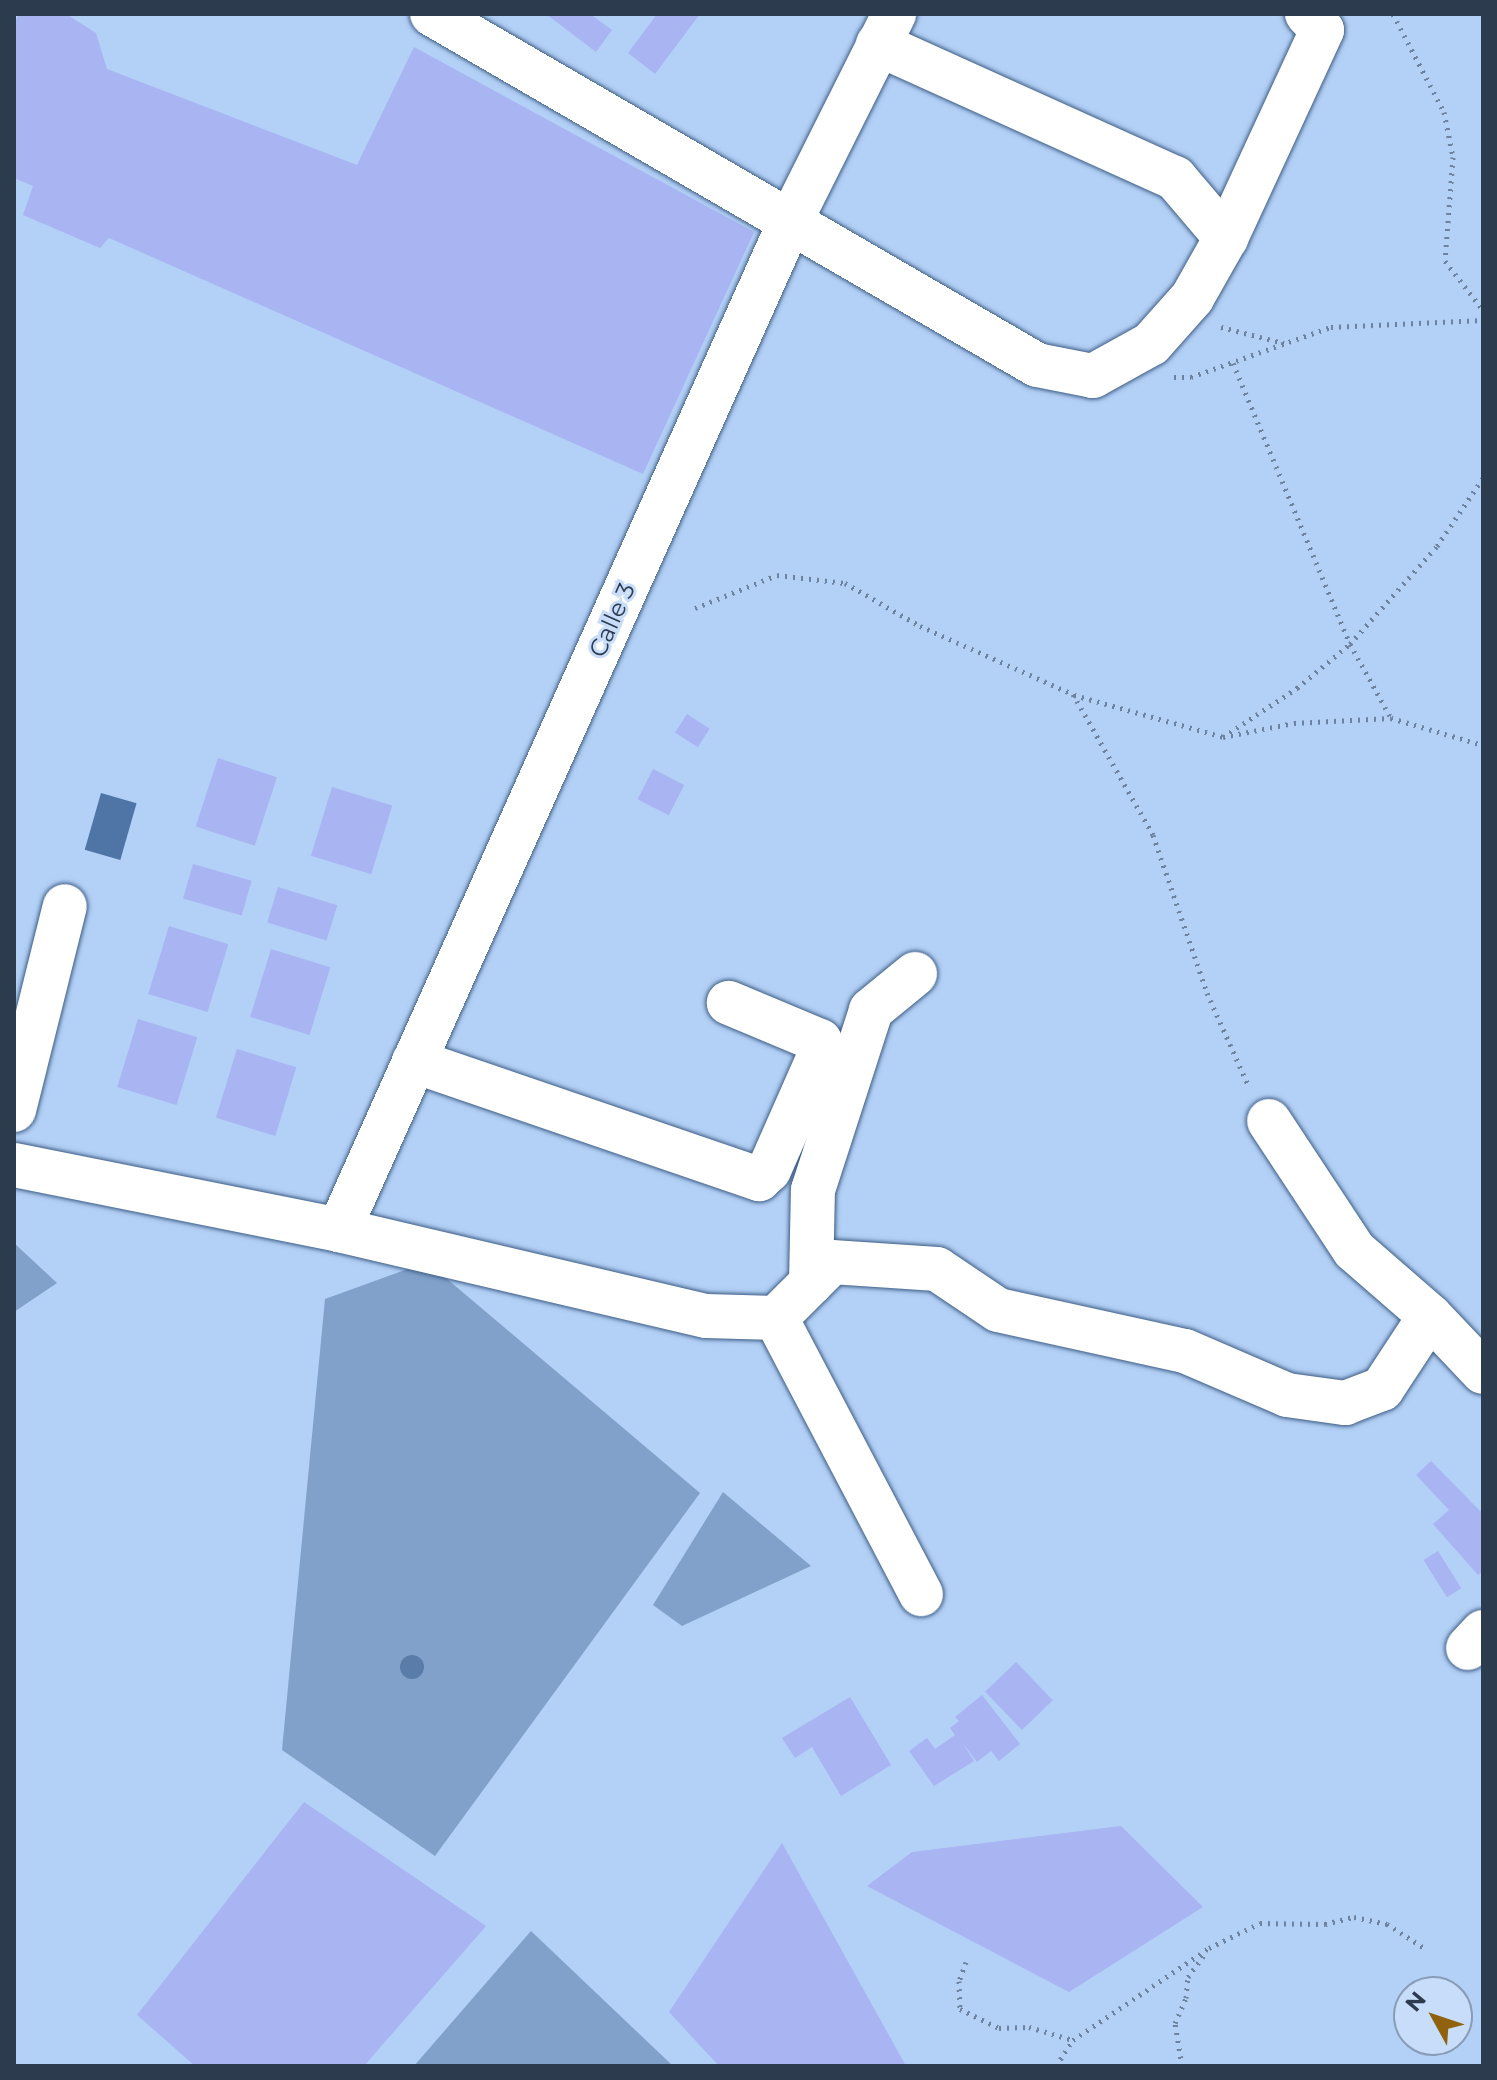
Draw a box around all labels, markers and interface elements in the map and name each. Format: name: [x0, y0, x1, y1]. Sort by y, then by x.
street label: Calle 3: [583, 578, 641, 662]
north arrow: [1393, 1976, 1473, 2056]
text: N: [1400, 1986, 1432, 2017]

